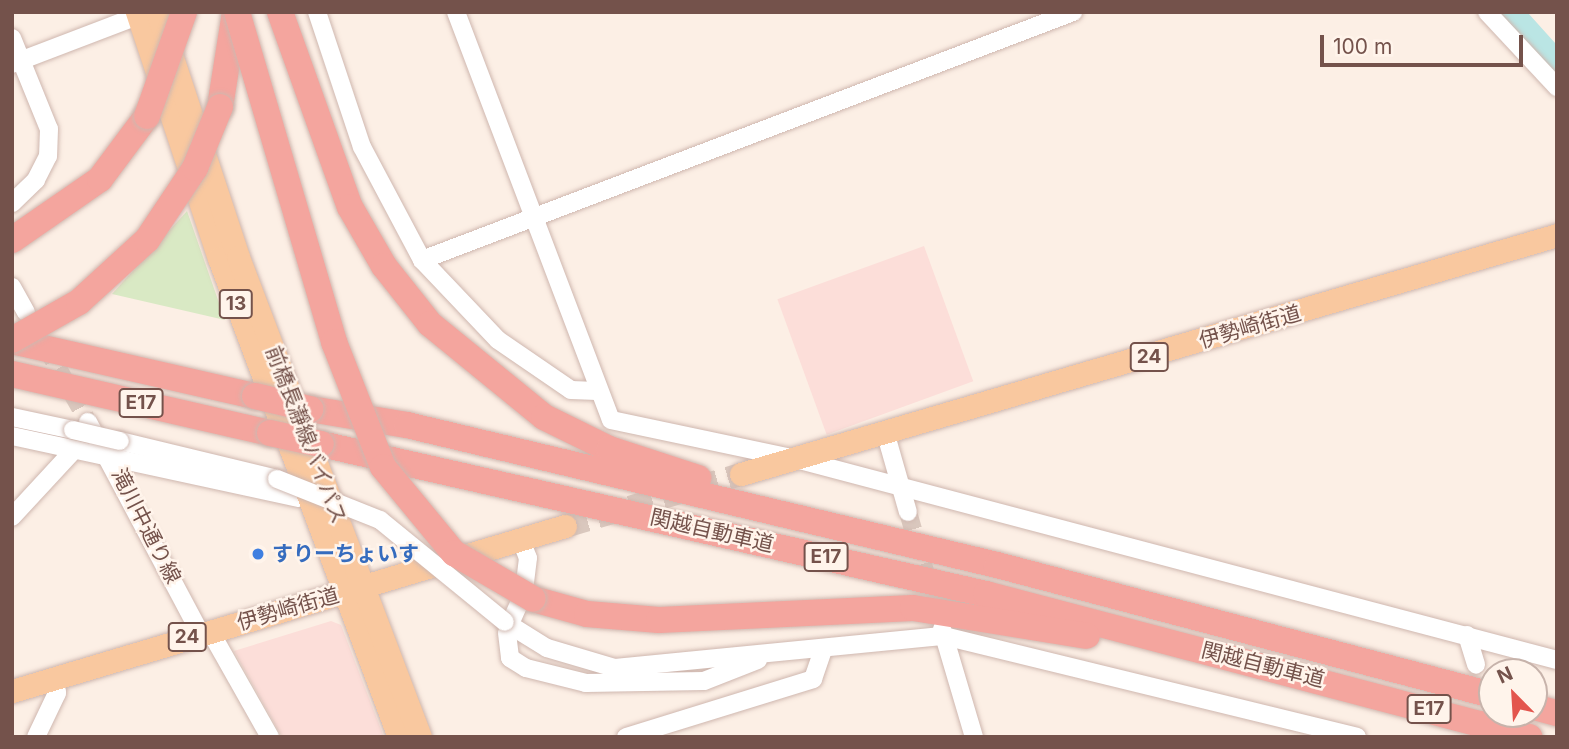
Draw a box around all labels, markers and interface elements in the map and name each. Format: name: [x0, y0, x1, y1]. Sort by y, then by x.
scale bar: [1324, 21, 1527, 65]
text: 100 m: [1333, 34, 1392, 59]
road number: 13: [218, 288, 254, 320]
street label: 伊勢崎街道: [1196, 300, 1304, 354]
street label: 前橋長瀞線バイパス: [260, 342, 352, 528]
road number: 24: [1128, 342, 1170, 372]
road number: E17: [118, 388, 164, 418]
street label: 滝川中通り線: [106, 464, 186, 588]
street label: 関越自動車道: [648, 505, 776, 557]
place label: すりーちょいす: [272, 541, 419, 567]
road number: E17: [803, 542, 849, 572]
marker: すりーちょいす: [250, 546, 266, 562]
street label: 伊勢崎街道: [234, 582, 342, 636]
road number: 24: [166, 622, 208, 652]
street label: 関越自動車道: [1199, 638, 1327, 692]
north arrow: [1478, 658, 1548, 728]
text: N: [1494, 662, 1516, 689]
road number: E17: [1406, 694, 1452, 724]

